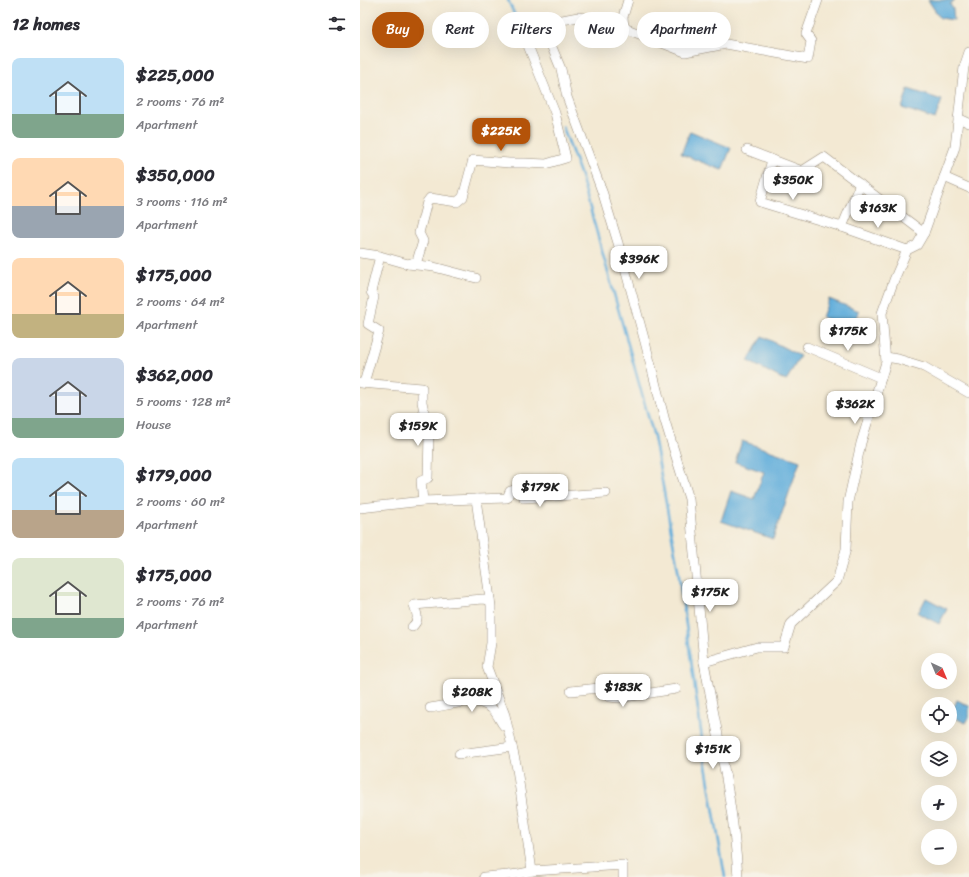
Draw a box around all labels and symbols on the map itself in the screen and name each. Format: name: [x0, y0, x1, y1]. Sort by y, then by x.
pin: $225K: [473, 118, 529, 152]
pin: $350K: [765, 167, 821, 201]
pin: $163K: [850, 195, 906, 229]
pin: $396K: [611, 246, 667, 280]
pin: $175K: [820, 318, 876, 352]
pin: $362K: [827, 391, 883, 425]
pin: $159K: [390, 413, 446, 447]
pin: $179K: [512, 474, 568, 508]
pin: $175K: [682, 579, 738, 613]
north arrow: [921, 653, 957, 689]
pin: $183K: [595, 674, 651, 708]
pin: $208K: [444, 679, 500, 713]
pin: $151K: [685, 736, 741, 770]

